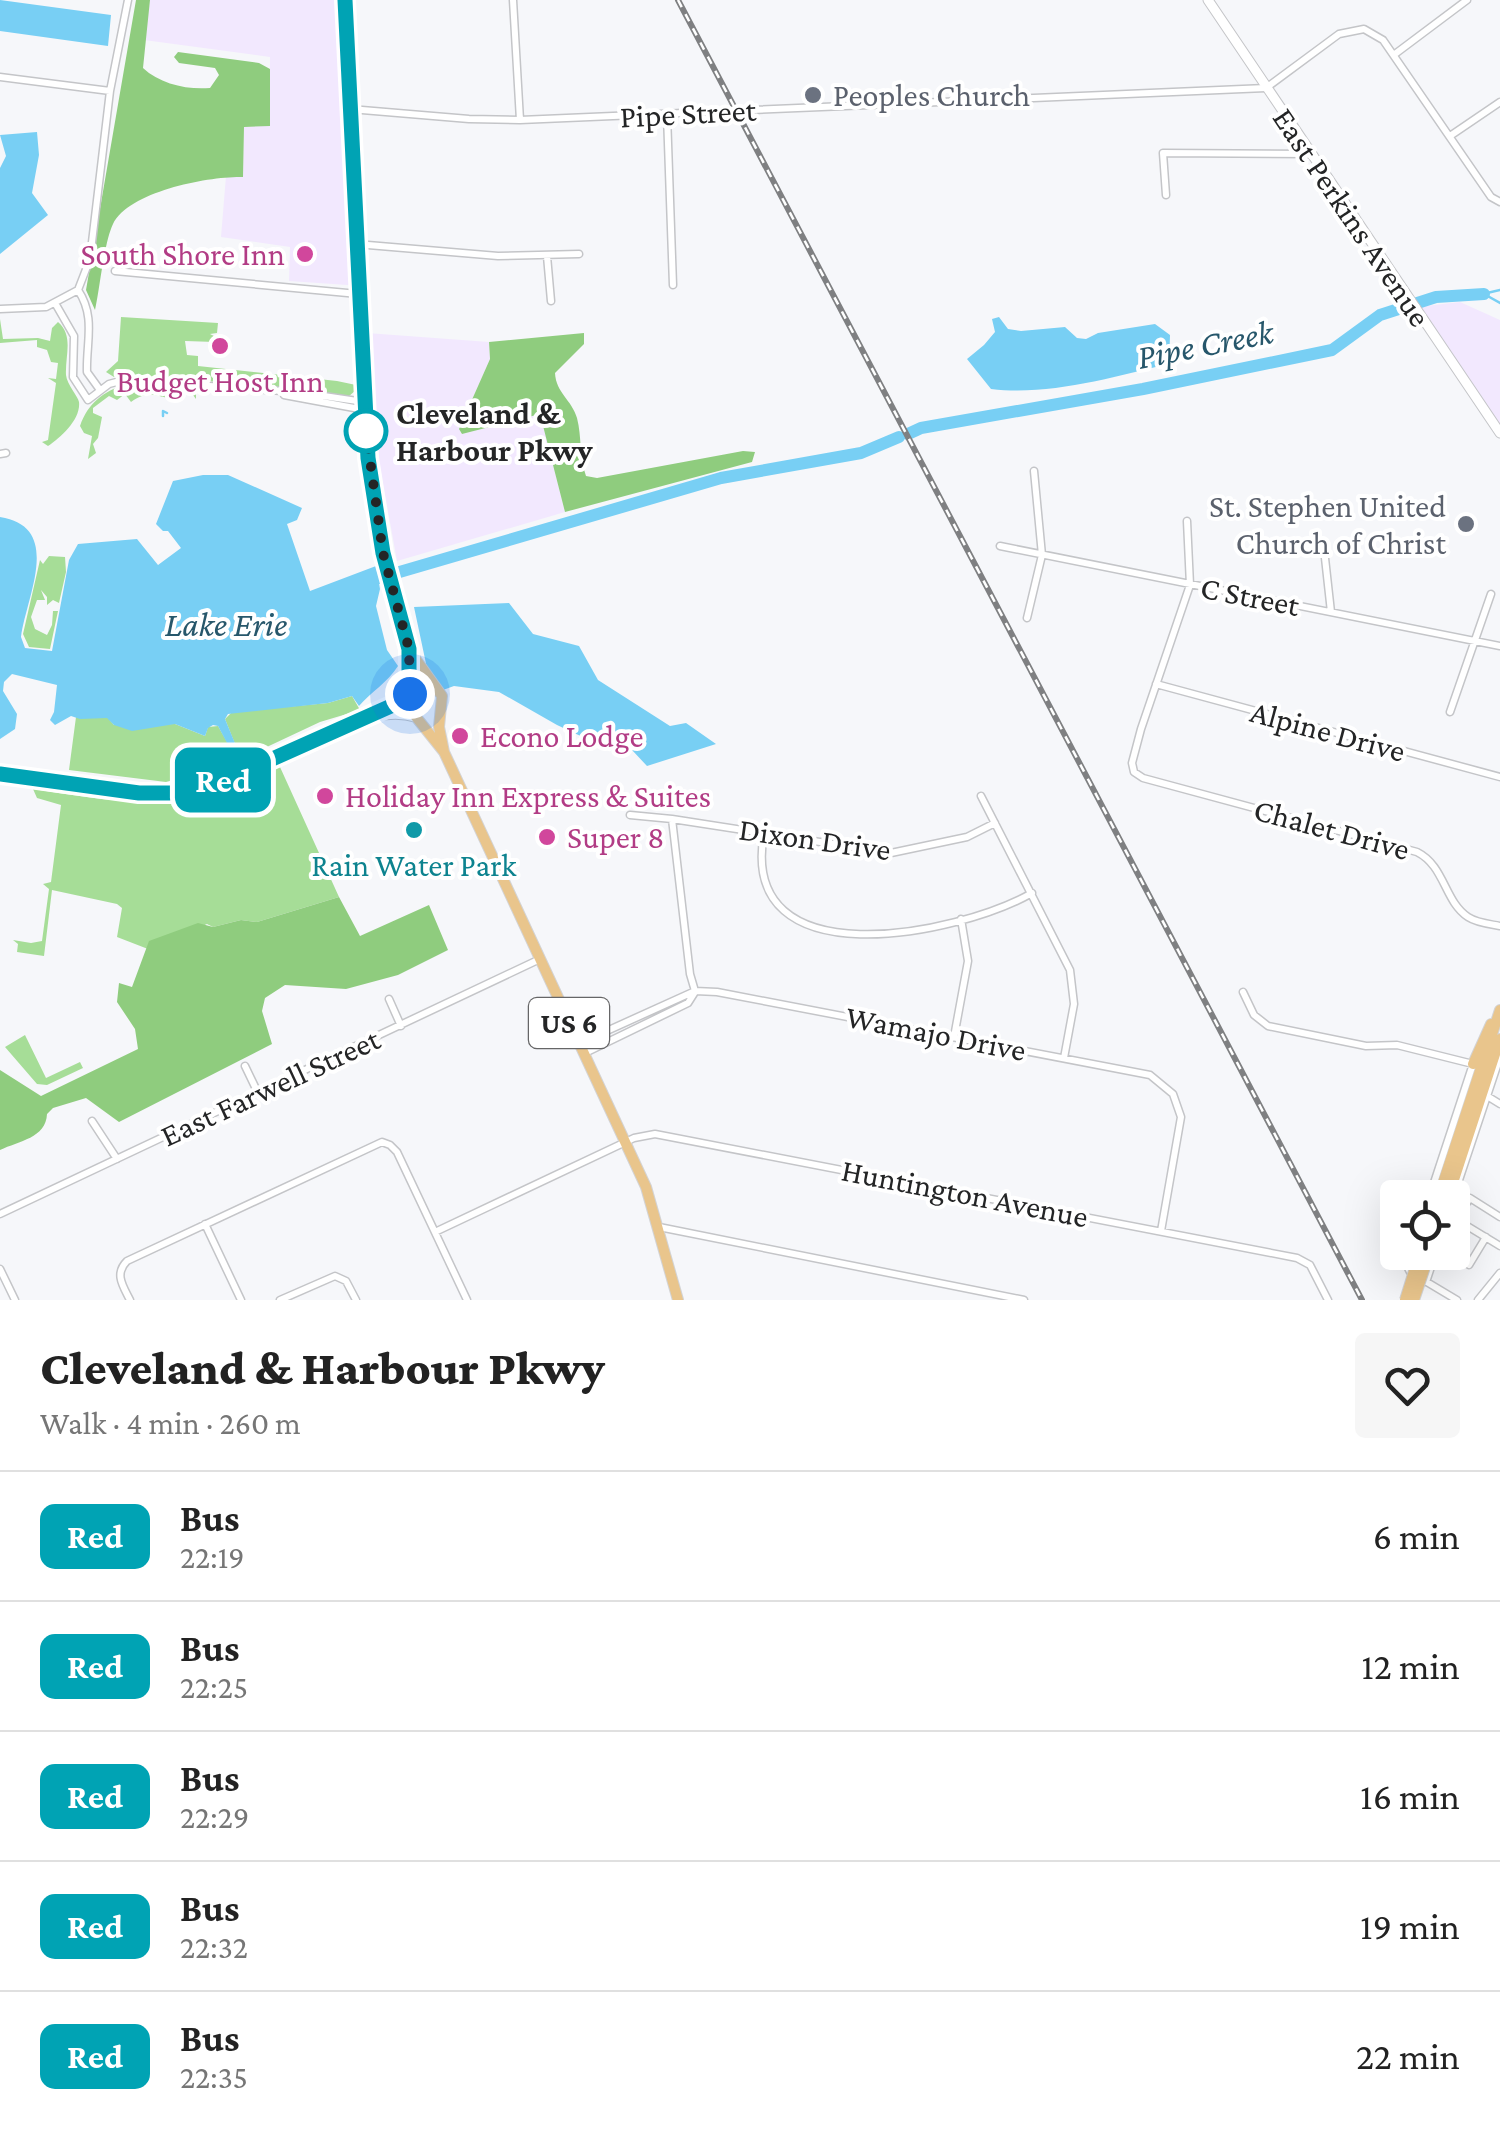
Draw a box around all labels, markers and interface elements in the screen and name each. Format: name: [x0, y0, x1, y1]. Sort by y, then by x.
place label: Peoples Church: [833, 77, 1030, 113]
marker: Peoples Church: [802, 84, 824, 106]
street label: Pipe Street: [619, 91, 757, 135]
street label: East Perkins Avenue: [1266, 101, 1438, 333]
place label: South Shore Inn: [81, 236, 285, 272]
marker: South Shore Inn: [294, 243, 316, 265]
water label: Pipe Creek: [1134, 312, 1278, 377]
marker: Budget Host Inn: [209, 335, 231, 357]
place label: Budget Host Inn: [116, 363, 324, 399]
place label: Cleveland & Harbour Pkwy: [396, 395, 593, 468]
marker: Cleveland & Harbour Pkwy: [345, 410, 387, 452]
place label: St. Stephen United Church of Christ: [1209, 488, 1446, 561]
marker: St. Stephen United Church of Christ: [1455, 513, 1477, 535]
street label: C Street: [1198, 569, 1303, 623]
water label: Lake Erie: [165, 605, 287, 644]
your location: [385, 669, 435, 719]
street label: Alpine Drive: [1247, 693, 1409, 769]
place label: Econo Lodge: [480, 718, 644, 754]
marker: Econo Lodge: [449, 725, 471, 747]
line badge: Red: [166, 748, 280, 812]
text: Red: [195, 761, 251, 800]
place label: Holiday Inn Express & Suites: [345, 778, 711, 814]
marker: Holiday Inn Express & Suites: [314, 785, 336, 807]
street label: Chalet Drive: [1250, 791, 1414, 867]
street label: Dixon Drive: [737, 811, 893, 867]
marker: Rain Water Park: [403, 819, 425, 841]
place label: Super 8: [567, 819, 664, 855]
marker: Super 8: [536, 826, 558, 848]
place label: Rain Water Park: [311, 847, 517, 883]
road number: US 6: [529, 998, 609, 1048]
street label: Wamajo Drive: [843, 998, 1029, 1068]
street label: East Farwell Street: [155, 1020, 386, 1154]
street label: Huntington Avenue: [839, 1151, 1091, 1235]
map controls: [1380, 1180, 1470, 1270]
button: locate: [1380, 1180, 1470, 1270]
button: heart: [1355, 1333, 1460, 1438]
text: Cleveland & Harbour Pkwy: [40, 1341, 605, 1394]
text: Walk · 4 min · 260 m: [40, 1405, 301, 1441]
text: Bus: [180, 1497, 239, 1539]
text: 6 min: [1373, 1515, 1460, 1557]
text: Red: [67, 1517, 123, 1556]
text: 22:19: [180, 1539, 245, 1575]
text: Bus: [180, 1627, 239, 1669]
text: 12 min: [1361, 1645, 1460, 1687]
text: Red: [67, 1647, 123, 1686]
text: 22:25: [180, 1669, 248, 1705]
text: Bus: [180, 1757, 239, 1799]
text: 16 min: [1360, 1775, 1460, 1817]
text: Red: [67, 1777, 123, 1816]
text: 22:29: [180, 1799, 249, 1835]
text: Bus: [180, 1887, 239, 1929]
text: 19 min: [1360, 1905, 1460, 1947]
text: Red: [67, 1907, 123, 1946]
text: 22:32: [180, 1929, 248, 1965]
text: Bus: [180, 2017, 239, 2059]
text: 22 min: [1356, 2035, 1460, 2077]
text: Red: [67, 2037, 123, 2076]
text: 22:35: [180, 2059, 248, 2095]

